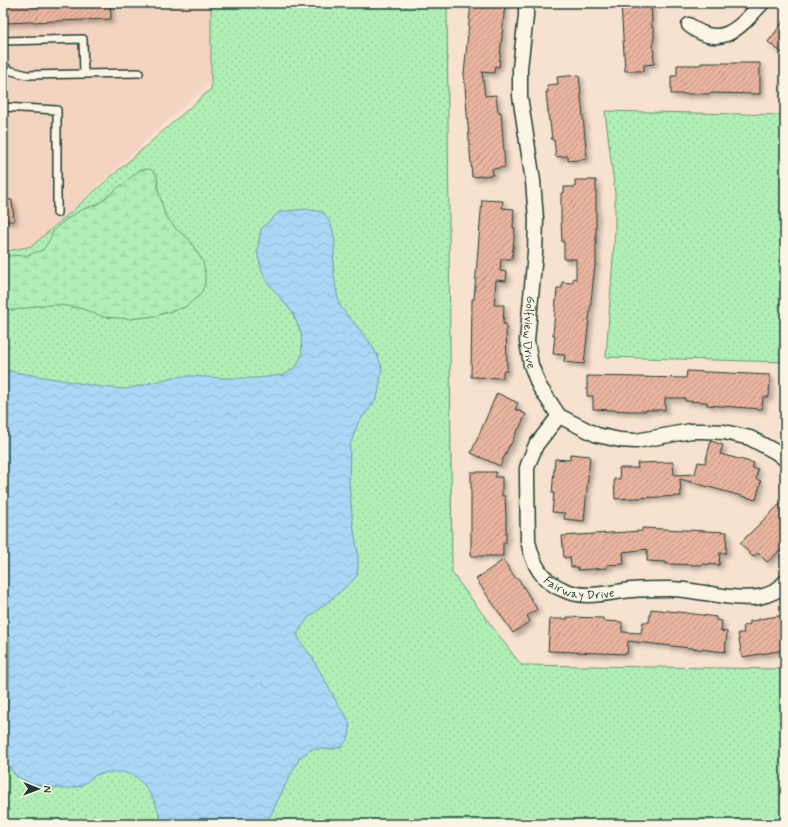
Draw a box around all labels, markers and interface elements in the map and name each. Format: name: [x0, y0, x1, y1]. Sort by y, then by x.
street label: Golfview Drive: [518, 295, 539, 371]
street label: Fairway Drive: [540, 573, 616, 604]
north arrow: [18, 769, 58, 809]
text: N: [40, 785, 54, 793]

